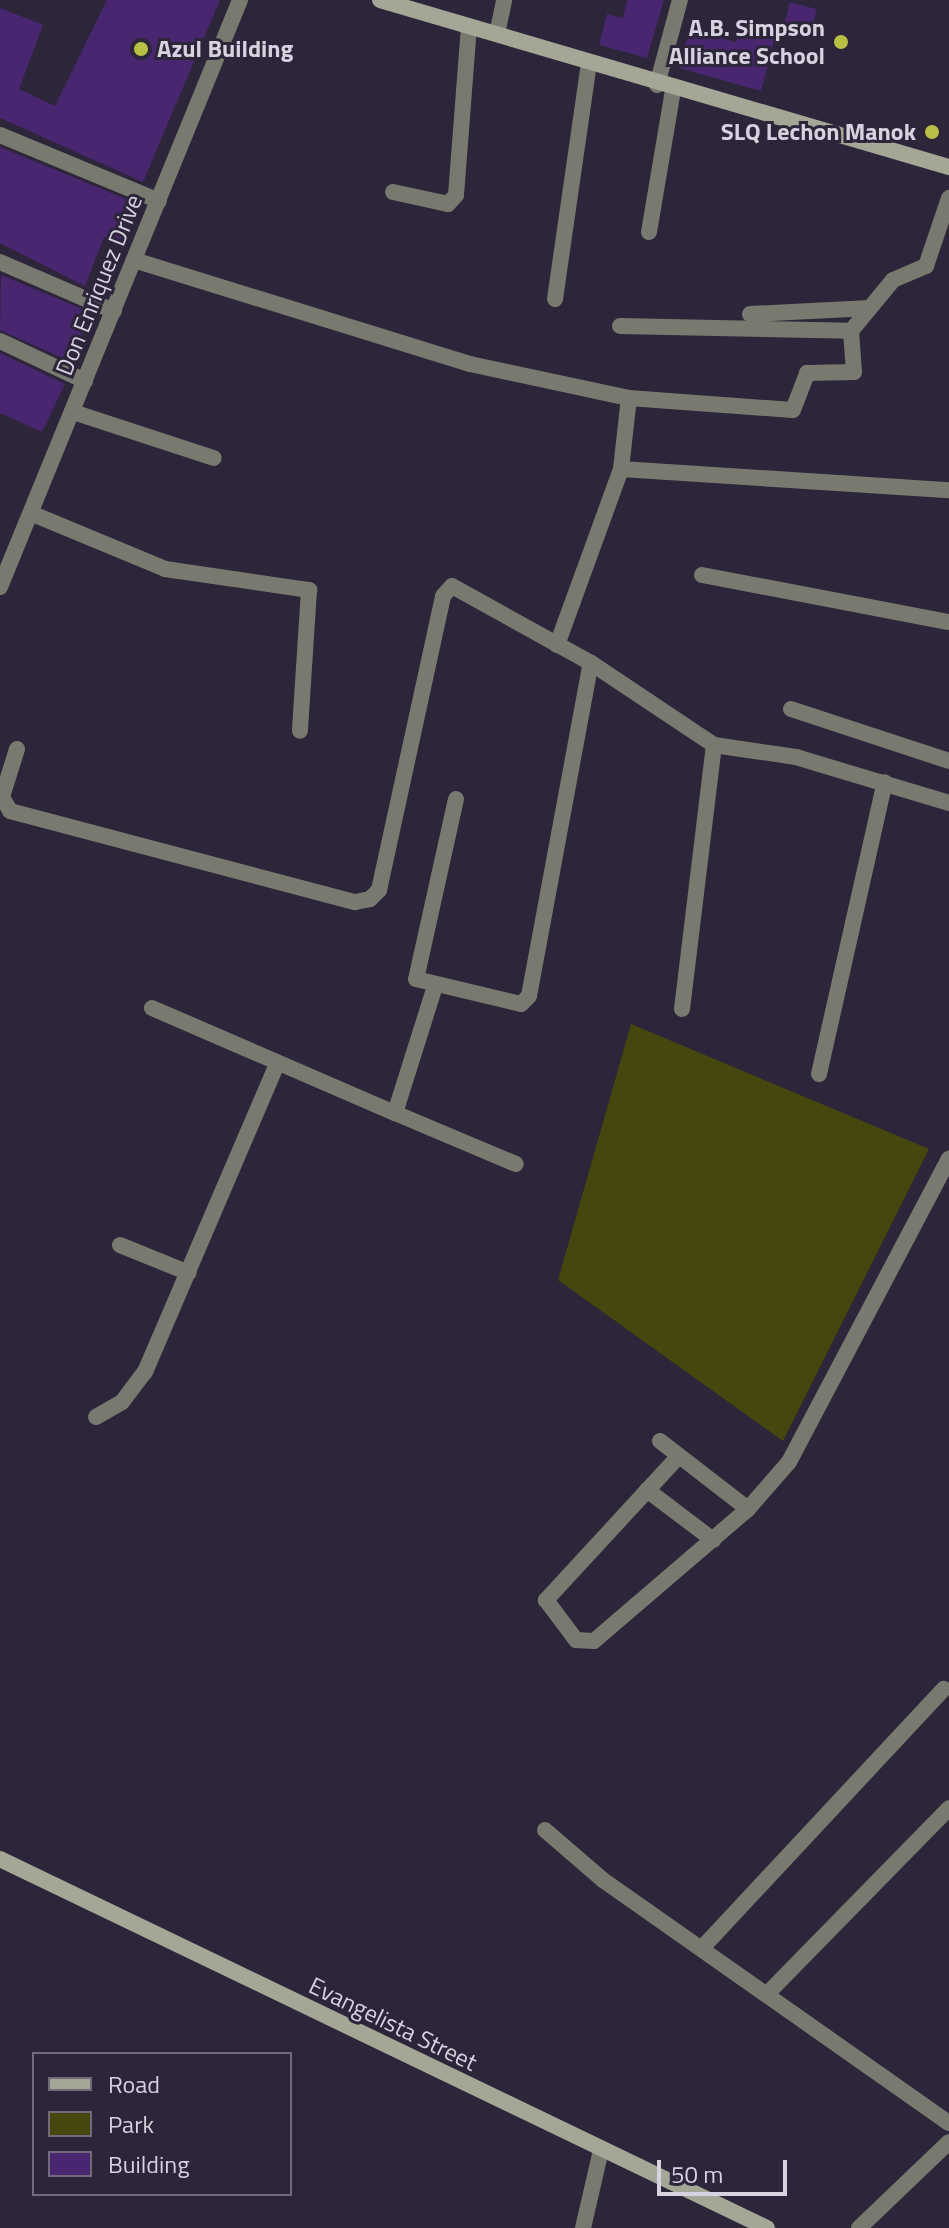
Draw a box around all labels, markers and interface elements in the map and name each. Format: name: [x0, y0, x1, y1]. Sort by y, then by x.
place label: A.B. Simpson Alliance School: [669, 14, 825, 70]
marker: A.B. Simpson Alliance School: [832, 33, 850, 51]
place label: Azul Building: [157, 35, 293, 63]
marker: Azul Building: [132, 40, 150, 58]
place label: SLQ Lechon Manok: [721, 118, 916, 146]
marker: SLQ Lechon Manok: [923, 123, 941, 141]
street label: Don Enriquez Drive: [50, 190, 148, 380]
street label: Evangelista Street: [304, 1971, 482, 2077]
legend: [32, 2052, 292, 2196]
text: Road: [108, 2066, 160, 2102]
text: Park: [108, 2106, 154, 2142]
scale bar: [661, 2144, 791, 2194]
text: Building: [108, 2146, 190, 2182]
text: 50 m: [671, 2156, 723, 2192]

